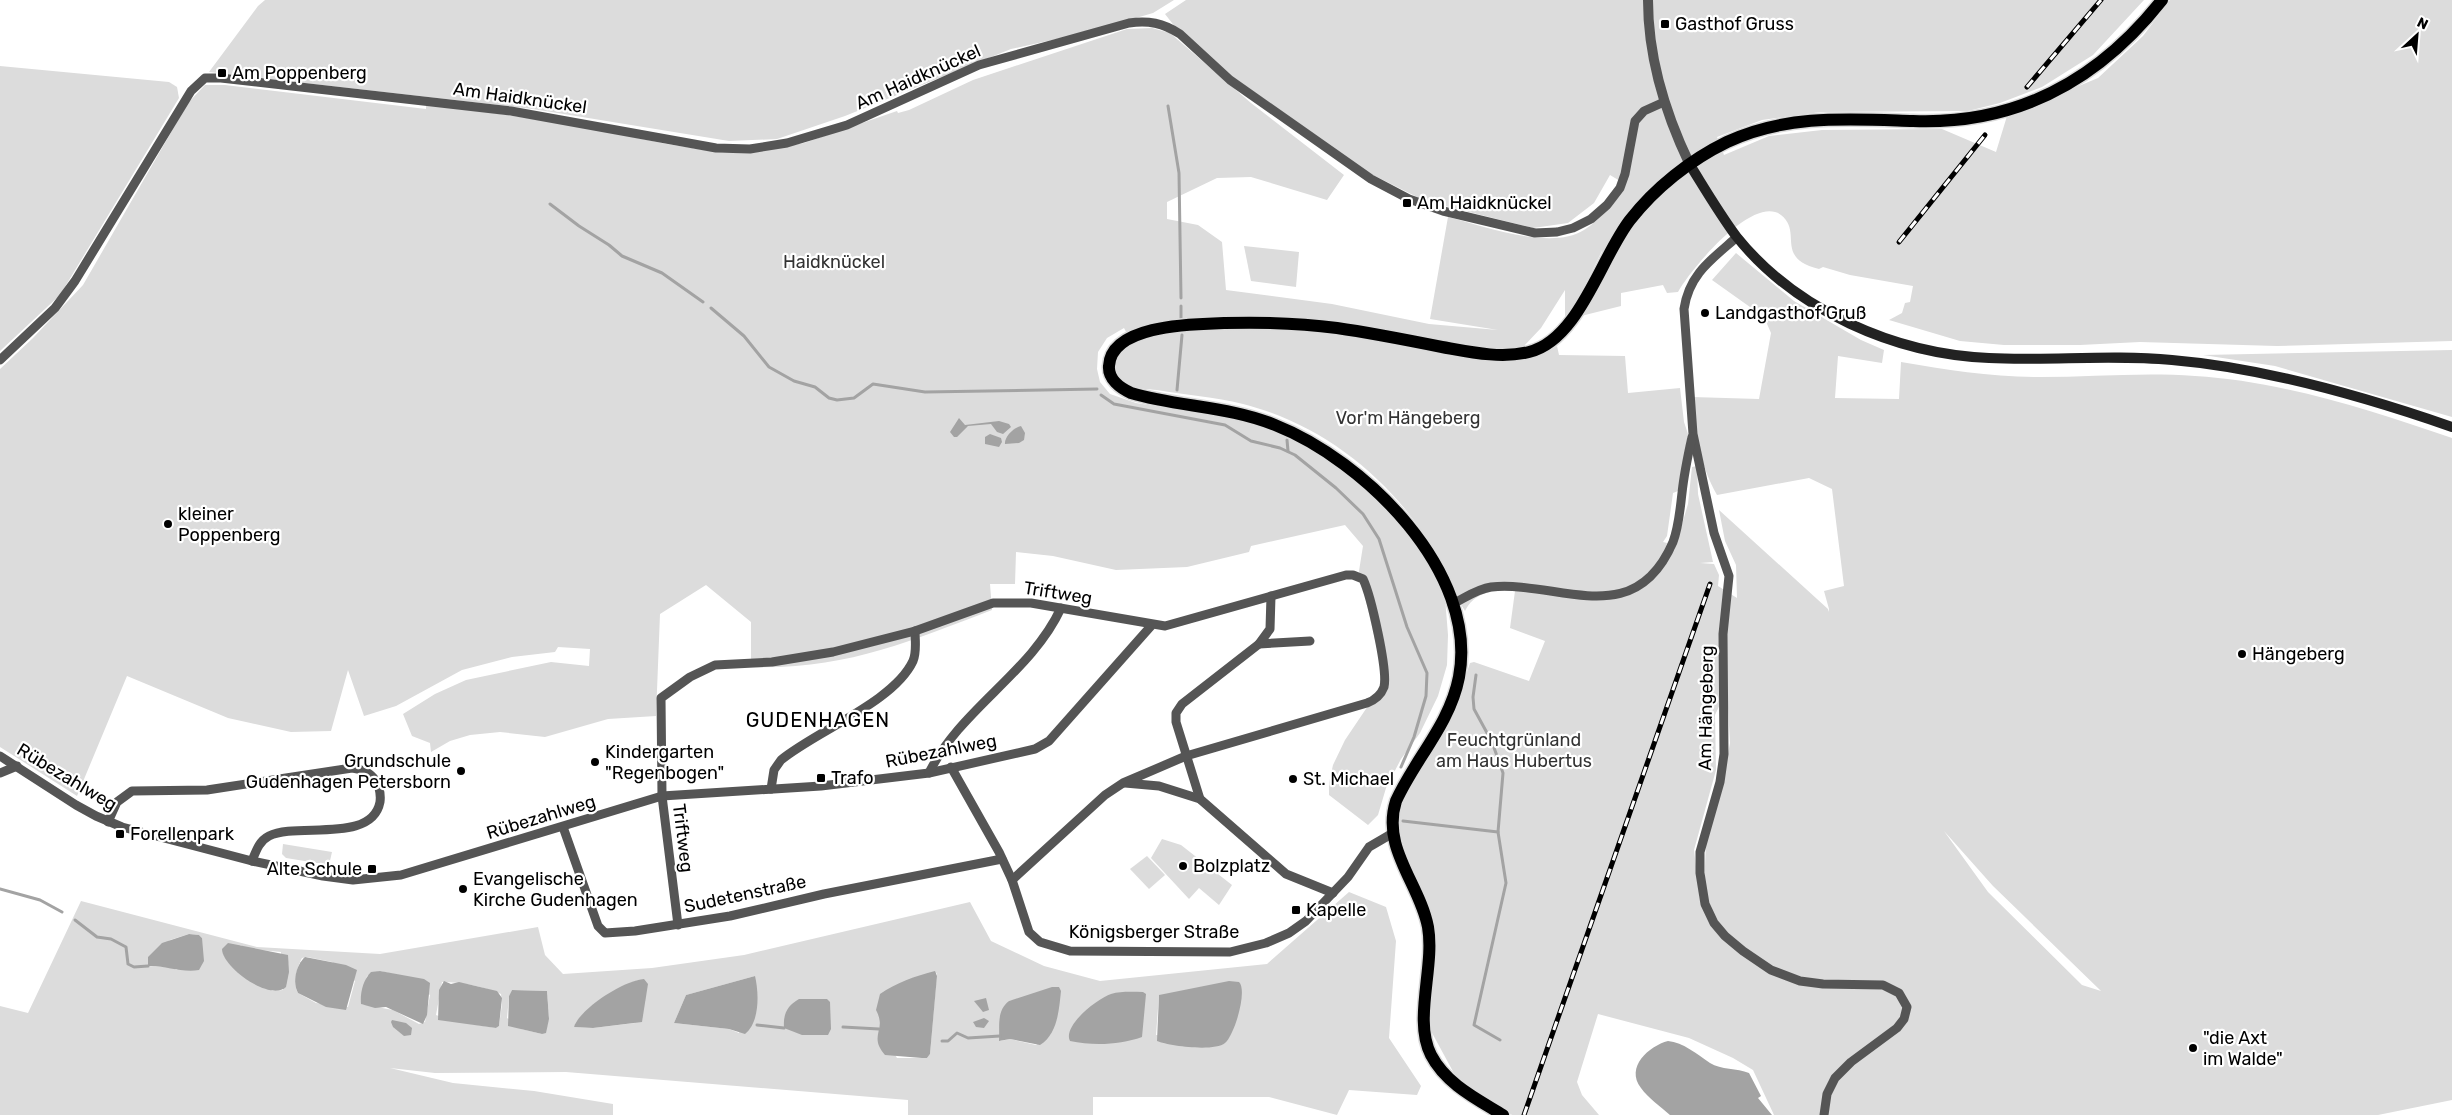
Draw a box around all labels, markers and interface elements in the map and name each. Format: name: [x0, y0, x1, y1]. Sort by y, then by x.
north arrow: [2392, 10, 2442, 60]
place label: Gasthof Gruss: [1675, 13, 1794, 35]
text: N: [2414, 14, 2431, 34]
marker: Gasthof Gruss: [1659, 18, 1671, 30]
street label: Am Haidknückel: [852, 40, 984, 114]
place label: Am Poppenberg: [232, 62, 367, 84]
marker: Am Poppenberg: [216, 67, 228, 79]
street label: Am Haidknückel: [452, 78, 588, 118]
place label: Am Haidknückel: [1417, 192, 1552, 214]
marker: Am Haidknückel: [1401, 197, 1413, 209]
park label: Haidknückel: [783, 251, 885, 273]
place label: Landgasthof Gruß: [1715, 302, 1866, 324]
marker: Landgasthof Gruß: [1699, 307, 1711, 319]
park label: Vor'm Hängeberg: [1336, 407, 1480, 429]
place label: kleiner Poppenberg: [178, 503, 280, 546]
marker: kleiner Poppenberg: [162, 518, 174, 530]
street label: Triftweg: [1022, 577, 1094, 609]
place label: Hängeberg: [2252, 643, 2345, 665]
street label: Am Hängeberg: [1694, 645, 1718, 771]
marker: Hängeberg: [2236, 648, 2248, 660]
district label: GUDENHAGEN: [746, 708, 890, 732]
street label: Rübezahlweg: [884, 729, 998, 773]
park label: Feuchtgrünland am Haus Hubertus: [1436, 729, 1592, 772]
street label: Rübezahlweg: [13, 739, 121, 815]
place label: Kindergarten "Regenbogen": [605, 741, 724, 784]
place label: Grundschule Gudenhagen Petersborn: [246, 750, 451, 793]
marker: Kindergarten "Regenbogen": [589, 756, 601, 768]
marker: Grundschule Gudenhagen Petersborn: [455, 765, 467, 777]
place label: Trafo: [831, 767, 874, 789]
place label: St. Michael: [1303, 768, 1394, 790]
marker: Trafo: [815, 772, 827, 784]
marker: St. Michael: [1287, 773, 1299, 785]
street label: Rübezahlweg: [484, 790, 598, 844]
street label: Triftweg: [668, 802, 698, 874]
place label: Forellenpark: [130, 823, 235, 845]
marker: Forellenpark: [114, 828, 126, 840]
place label: Bolzplatz: [1193, 855, 1270, 877]
place label: Alte Schule: [267, 858, 362, 880]
marker: Bolzplatz: [1177, 860, 1189, 872]
marker: Alte Schule: [366, 863, 378, 875]
place label: Evangelische Kirche Gudenhagen: [473, 868, 638, 911]
street label: Sudetenstraße: [682, 870, 808, 918]
marker: Evangelische Kirche Gudenhagen: [457, 883, 469, 895]
place label: Kapelle: [1306, 899, 1366, 921]
marker: Kapelle: [1290, 904, 1302, 916]
street label: Königsberger Straße: [1069, 921, 1239, 943]
place label: "die Axt im Walde": [2203, 1027, 2283, 1070]
marker: "die Axt im Walde": [2187, 1042, 2199, 1054]

